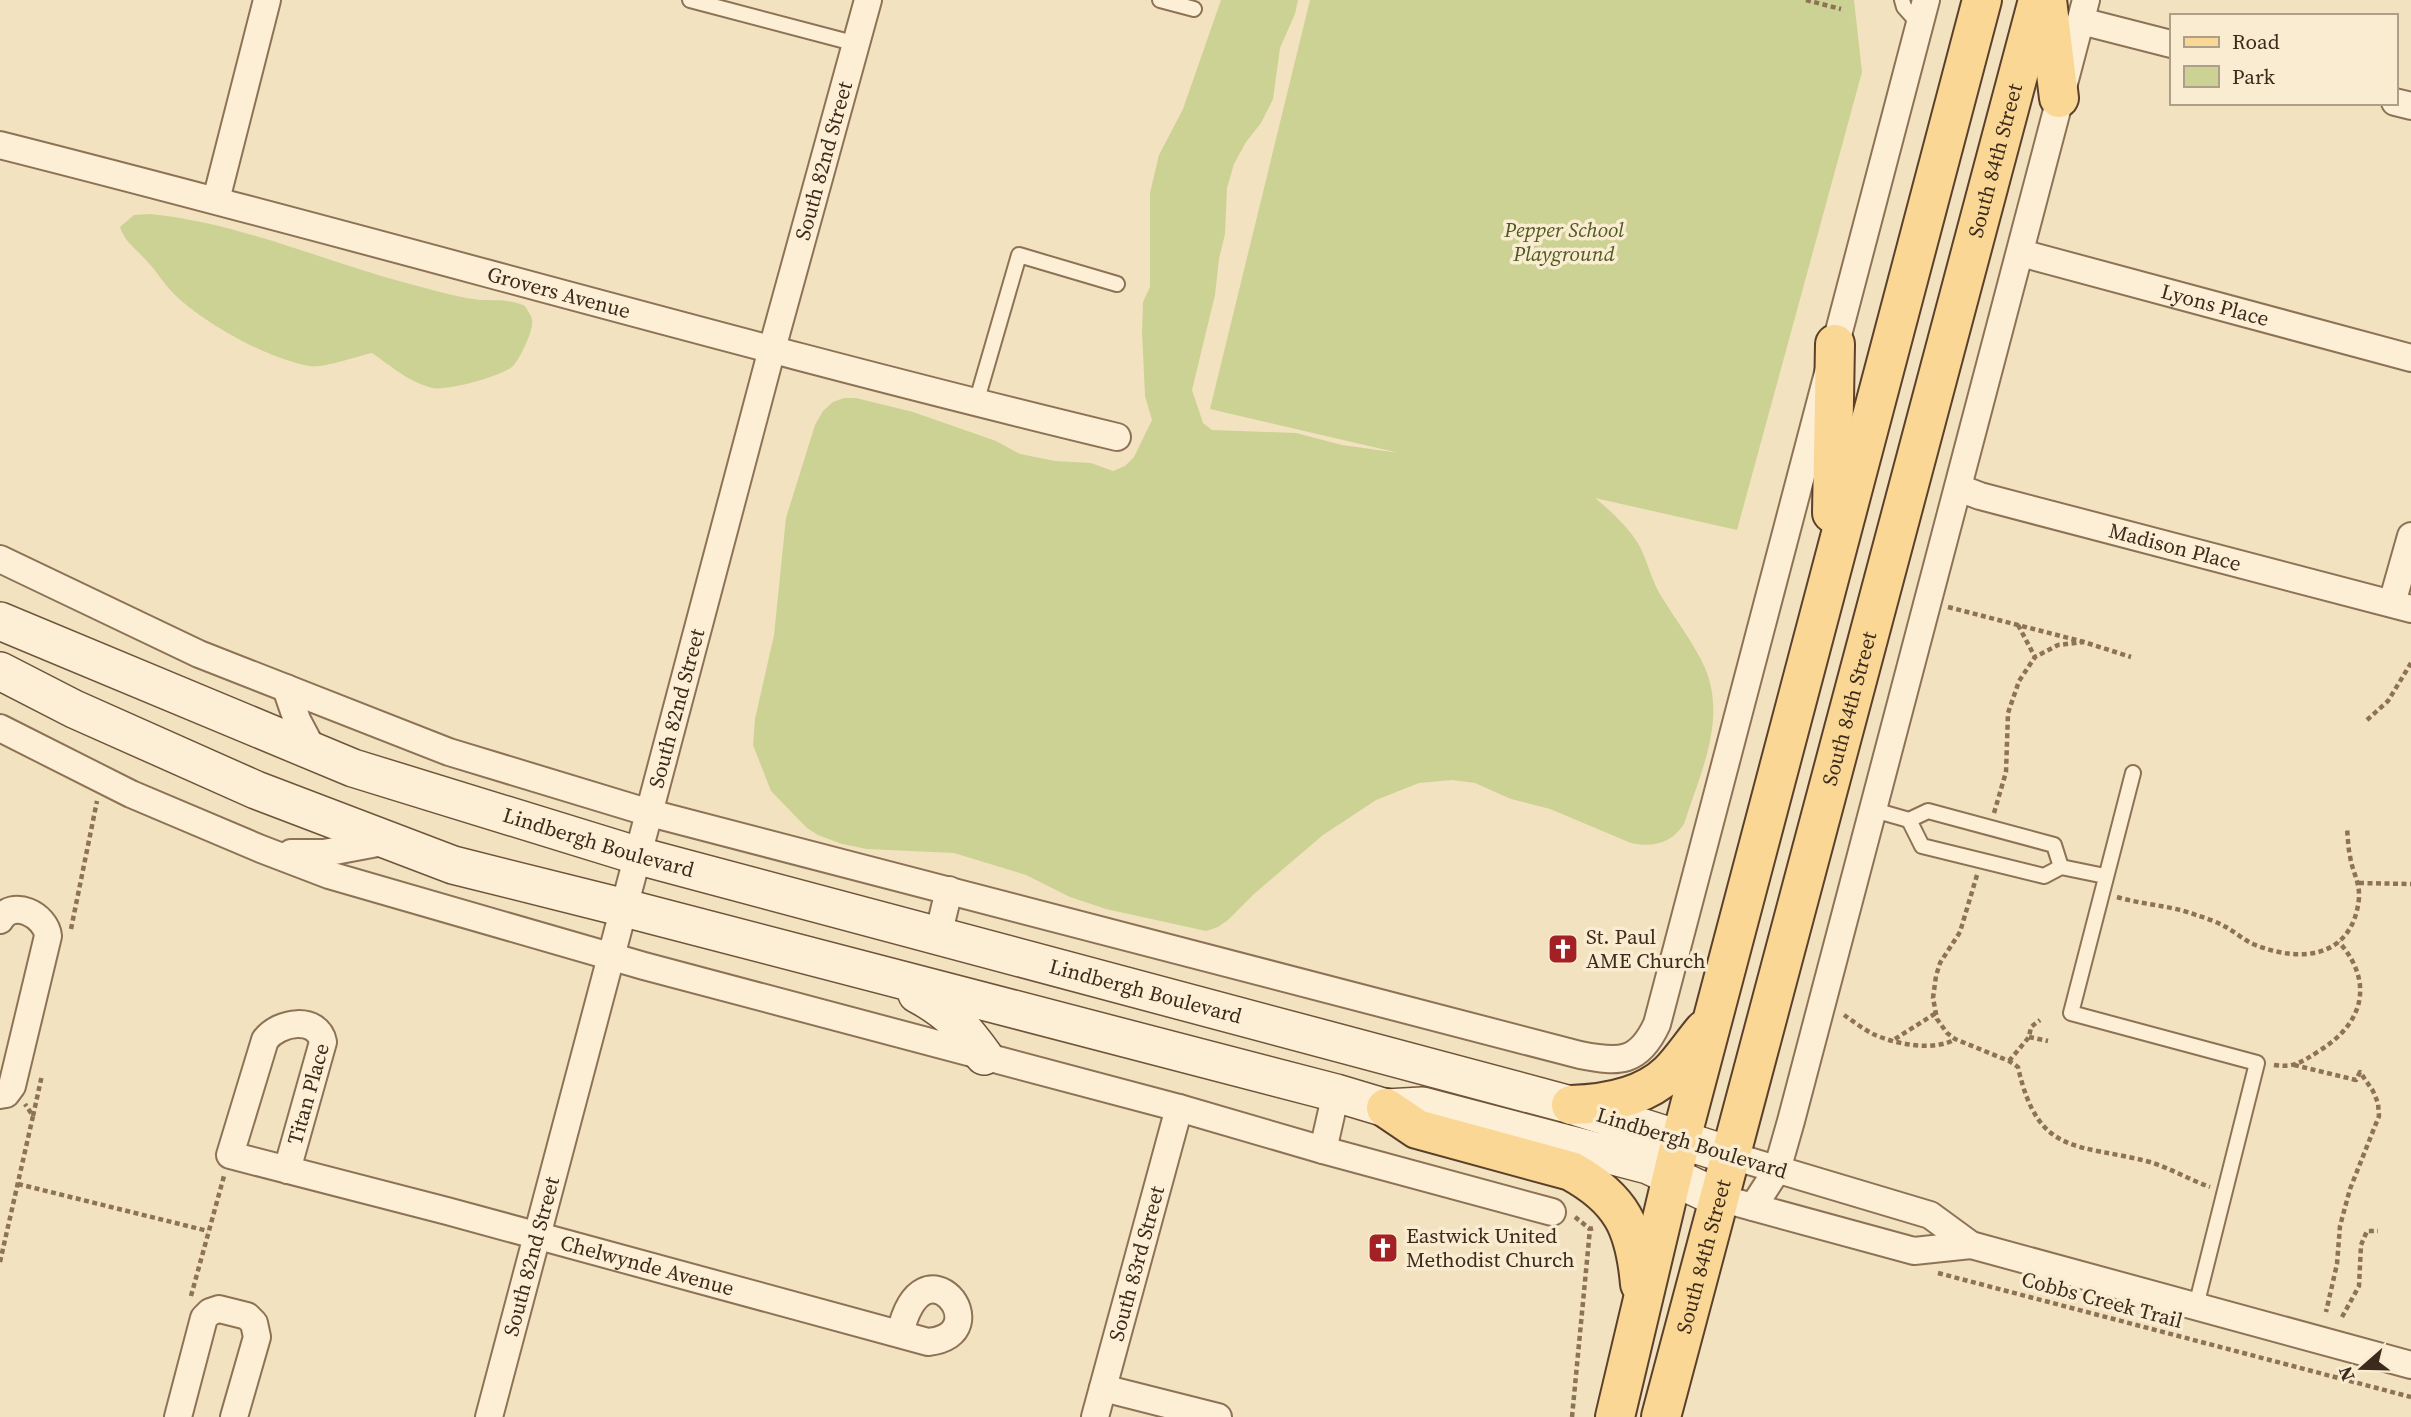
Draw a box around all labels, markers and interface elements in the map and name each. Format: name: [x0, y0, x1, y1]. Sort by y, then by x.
legend: [2170, 14, 2397, 105]
text: Road: [2232, 27, 2280, 56]
text: Park: [2232, 62, 2276, 91]
street label: South 82nd Street: [788, 78, 859, 243]
street label: South 84th Street: [1960, 80, 2029, 241]
park label: Pepper School Playground: [1503, 215, 1624, 268]
street label: Grovers Avenue: [484, 259, 634, 325]
street label: Lyons Place: [2158, 276, 2272, 333]
street label: Madison Place: [2106, 515, 2244, 578]
street label: South 82nd Street: [641, 625, 711, 791]
street label: South 84th Street: [1815, 628, 1883, 789]
street label: Lindbergh Boulevard: [499, 800, 698, 884]
place label: St. Paul AME Church: [1586, 922, 1706, 975]
church icon: St. Paul AME Church: [1546, 932, 1580, 966]
street label: Lindbergh Boulevard: [1046, 951, 1245, 1030]
street label: Titan Place: [280, 1040, 336, 1148]
street label: Lindbergh Boulevard: [1593, 1100, 1791, 1185]
street label: South 82nd Street: [496, 1173, 566, 1339]
street label: South 84th Street: [1669, 1176, 1738, 1337]
street label: South 83rd Street: [1101, 1182, 1171, 1344]
place label: Eastwick United Methodist Church: [1406, 1221, 1575, 1274]
street label: Chelwynde Avenue: [557, 1228, 737, 1302]
church icon: Eastwick United Methodist Church: [1366, 1231, 1400, 1265]
street label: Cobbs Creek Trail: [2018, 1264, 2186, 1335]
north arrow: [2327, 1333, 2397, 1403]
text: N: [2331, 1363, 2361, 1385]

